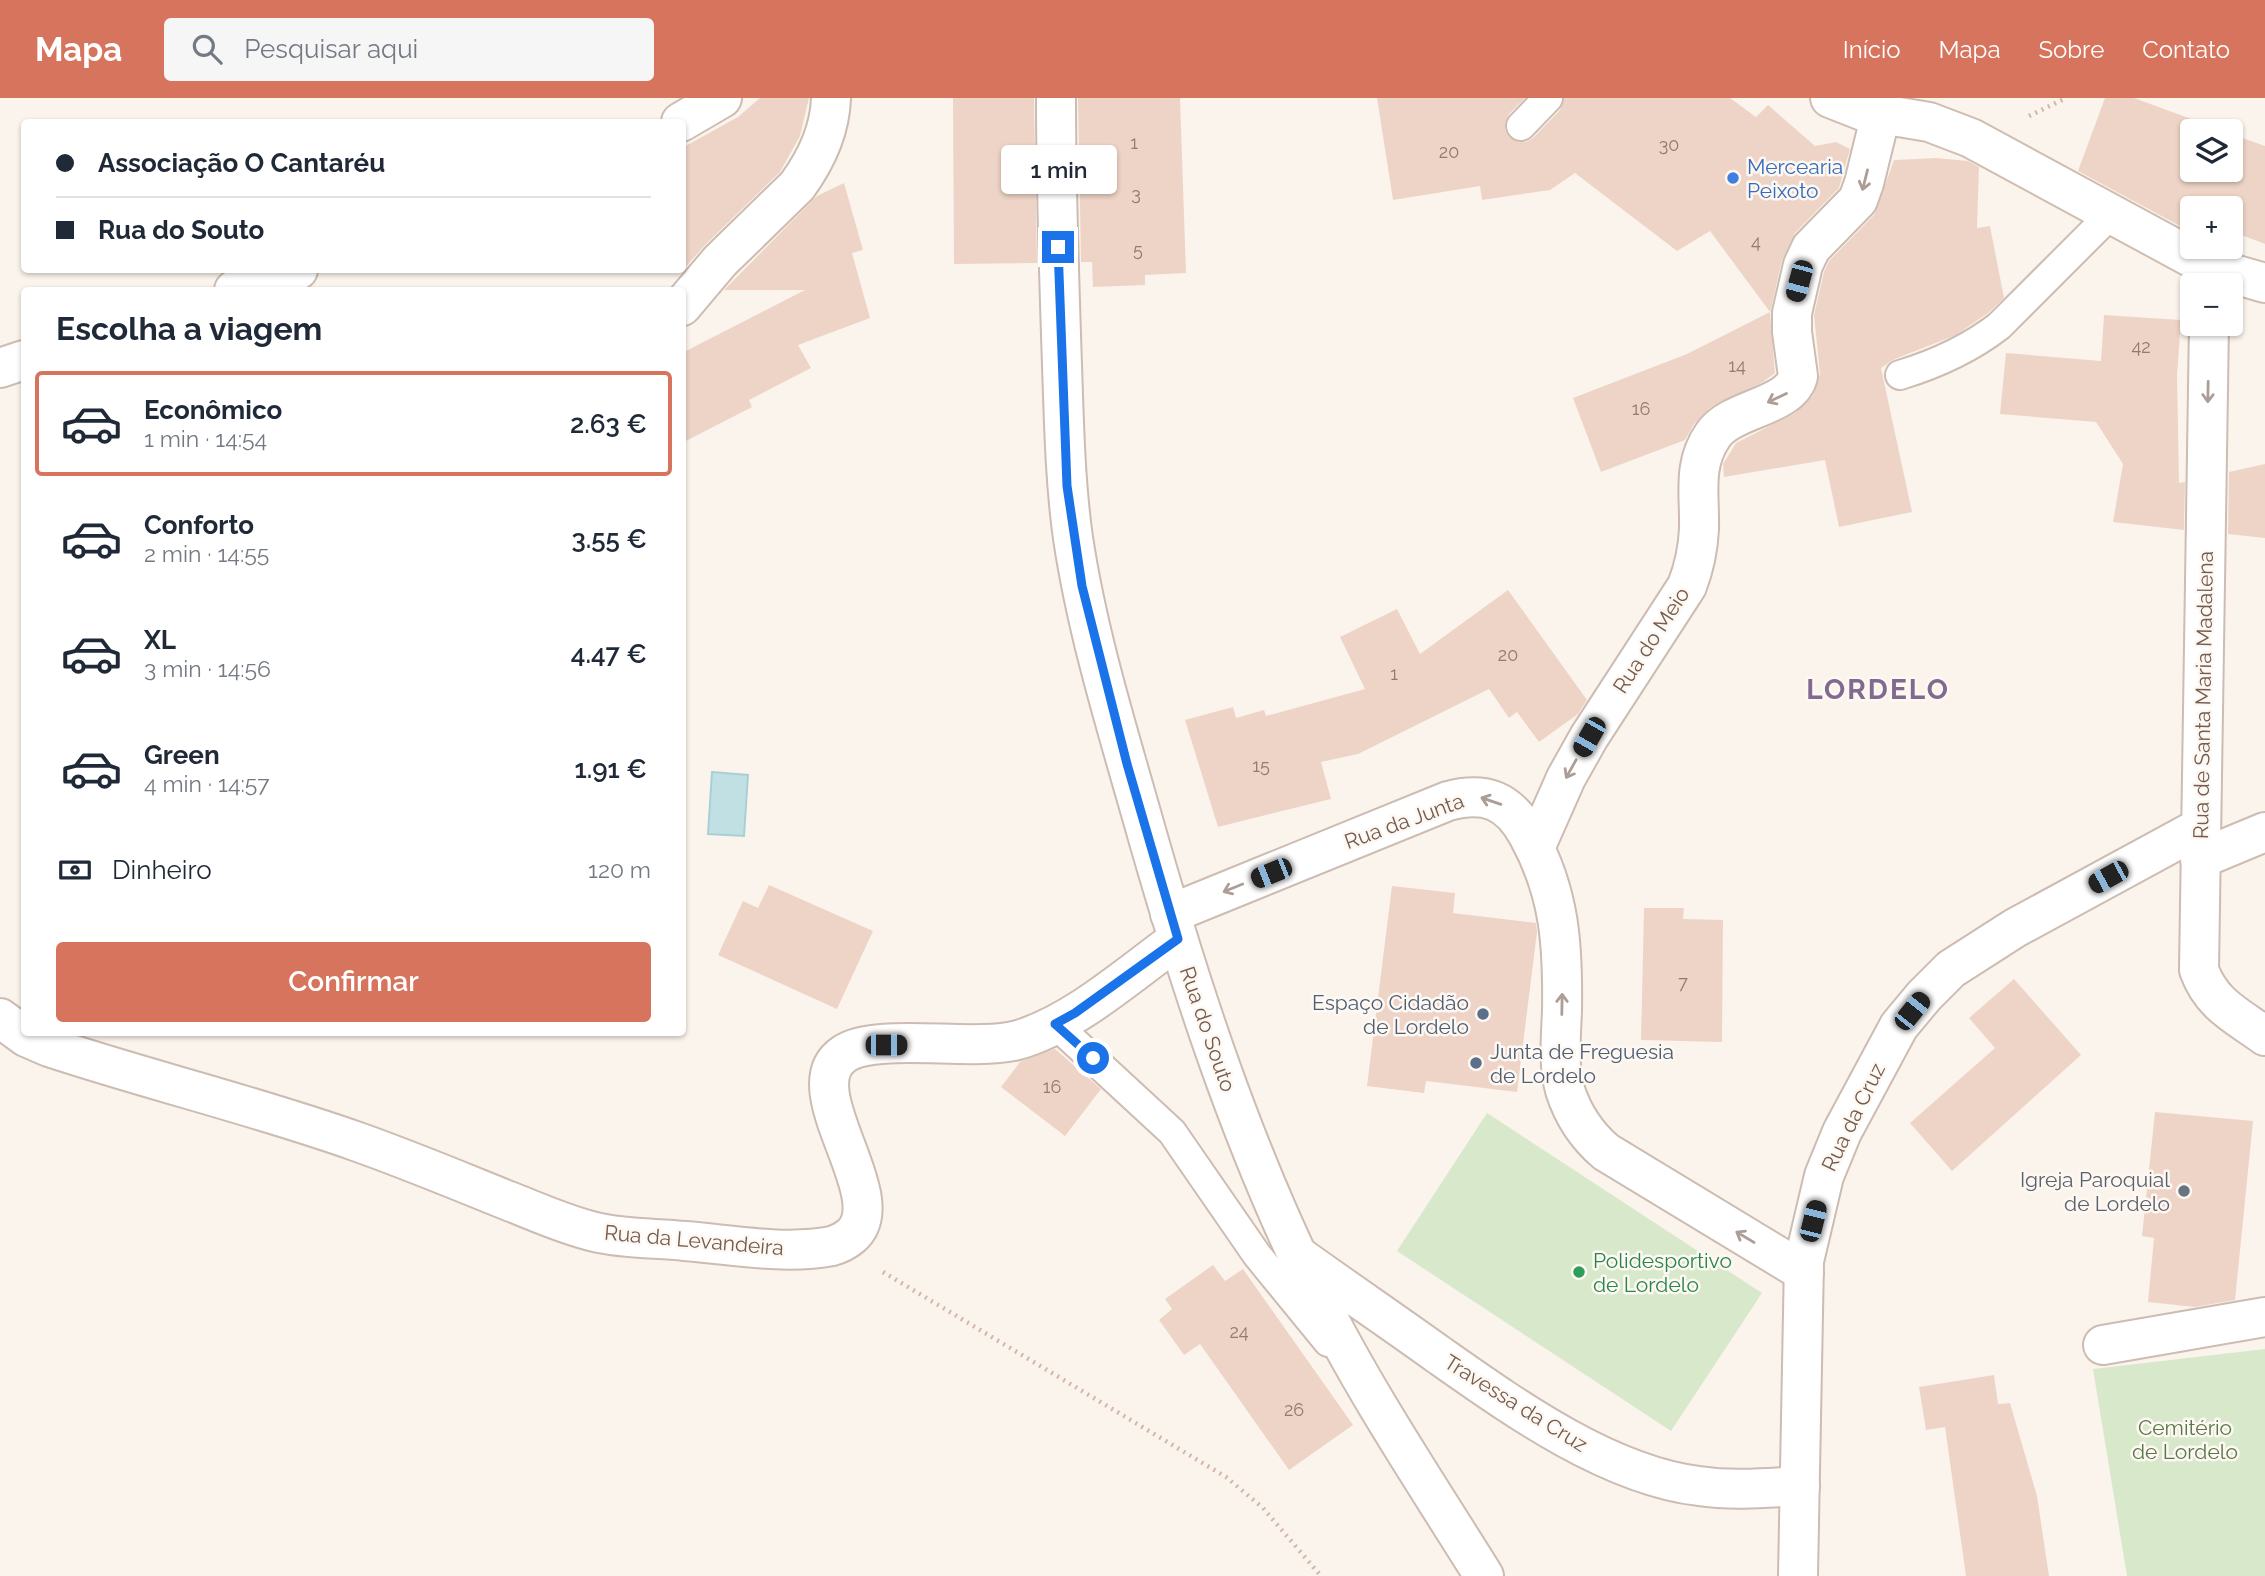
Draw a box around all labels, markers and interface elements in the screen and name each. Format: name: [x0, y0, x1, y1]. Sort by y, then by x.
search box: [164, 18, 654, 81]
text: Mapa: [35, 30, 122, 69]
icon: search: [188, 30, 226, 68]
text: Pesquisar aqui: [244, 34, 418, 64]
text: Início: [1843, 35, 1901, 64]
text: Mapa: [1939, 35, 2000, 64]
text: Sobre: [2038, 35, 2104, 64]
text: Contato: [2142, 35, 2230, 64]
map controls: [2180, 119, 2243, 336]
button: layers: [2180, 119, 2243, 182]
house number: 1: [1130, 132, 1138, 153]
house number: 30: [1659, 134, 1679, 155]
house number: 20: [1439, 141, 1459, 162]
callout: 1 min: [1000, 145, 1116, 194]
text: Associação O Cantaréu: [98, 148, 385, 178]
place label: Mercearia Peixoto: [1747, 154, 1843, 203]
text: 1 min: [1030, 156, 1088, 183]
one-way arrow: [1858, 169, 1871, 191]
marker: Mercearia Peixoto: [1725, 170, 1741, 186]
house number: 3: [1131, 183, 1141, 204]
button: +: [2180, 196, 2243, 259]
text: Rua do Souto: [98, 215, 264, 245]
route end: [1042, 231, 1074, 263]
house number: 4: [1751, 231, 1761, 252]
house number: 5: [1133, 239, 1143, 260]
car: [1784, 258, 1815, 304]
button: −: [2180, 273, 2243, 336]
text: Escolha a viagem: [56, 310, 322, 347]
house number: 42: [2131, 336, 2151, 357]
house number: 14: [1728, 355, 1746, 376]
one-way arrow: [2201, 380, 2214, 403]
one-way arrow: [1767, 391, 1788, 405]
icon: car: [60, 392, 123, 455]
text: Econômico: [144, 395, 282, 425]
house number: 16: [1632, 398, 1650, 419]
text: 2.63 €: [570, 409, 647, 439]
text: 1 min · 14:54: [144, 425, 267, 452]
icon: car: [60, 507, 123, 570]
text: Conforto: [144, 510, 254, 540]
text: 3.55 €: [571, 524, 647, 554]
text: 2 min · 14:55: [144, 540, 269, 567]
street label: Rua de Santa Maria Madalena: [2188, 551, 2218, 839]
street label: Rua do Meio: [1607, 582, 1695, 698]
icon: car: [60, 622, 123, 685]
text: XL: [144, 625, 176, 655]
text: 4.47 €: [571, 639, 647, 669]
house number: 20: [1498, 644, 1518, 665]
text: 3 min · 14:56: [144, 655, 271, 682]
house number: 1: [1390, 663, 1398, 684]
district label: LORDELO: [1806, 673, 1950, 706]
car: [1570, 714, 1609, 760]
icon: car: [60, 737, 123, 800]
text: Green: [144, 740, 220, 770]
text: 1.91 €: [575, 754, 647, 784]
house number: 15: [1252, 755, 1270, 776]
one-way arrow: [1564, 758, 1577, 779]
text: 4 min · 14:57: [144, 770, 270, 797]
street label: Rua da Junta: [1341, 788, 1467, 854]
one-way arrow: [1480, 793, 1502, 806]
icon: cash: [56, 851, 94, 889]
text: Dinheiro: [112, 855, 212, 885]
car: [1248, 855, 1295, 891]
text: 120 m: [588, 856, 651, 883]
car: [2085, 858, 2132, 896]
one-way arrow: [1222, 883, 1244, 896]
button: Confirmar: [56, 942, 651, 1022]
street label: Rua do Souto: [1175, 963, 1241, 1095]
house number: 7: [1678, 972, 1688, 993]
car: [1891, 988, 1934, 1034]
place label: Espaço Cidadão de Lordelo: [1312, 990, 1469, 1039]
one-way arrow: [1555, 992, 1569, 1015]
marker: Espaço Cidadão de Lordelo: [1475, 1006, 1491, 1022]
car: [866, 1035, 908, 1056]
place label: Junta de Freguesia de Lordelo: [1490, 1039, 1674, 1088]
route start: [1077, 1042, 1109, 1074]
marker: Junta de Freguesia de Lordelo: [1468, 1055, 1484, 1071]
street label: Rua da Cruz: [1816, 1059, 1890, 1175]
house number: 16: [1043, 1076, 1061, 1097]
place label: Igreja Paroquial de Lordelo: [2020, 1167, 2170, 1216]
marker: Igreja Paroquial de Lordelo: [2176, 1183, 2192, 1199]
car: [1798, 1198, 1829, 1244]
street label: Rua da Levandeira: [603, 1220, 785, 1260]
one-way arrow: [1736, 1230, 1756, 1244]
place label: Polidesportivo de Lordelo: [1593, 1248, 1732, 1297]
marker: Polidesportivo de Lordelo: [1571, 1264, 1587, 1280]
house number: 24: [1229, 1321, 1249, 1342]
street label: Travessa da Cruz: [1440, 1349, 1592, 1457]
house number: 26: [1284, 1399, 1304, 1420]
park label: Cemitério de Lordelo: [2132, 1415, 2238, 1464]

